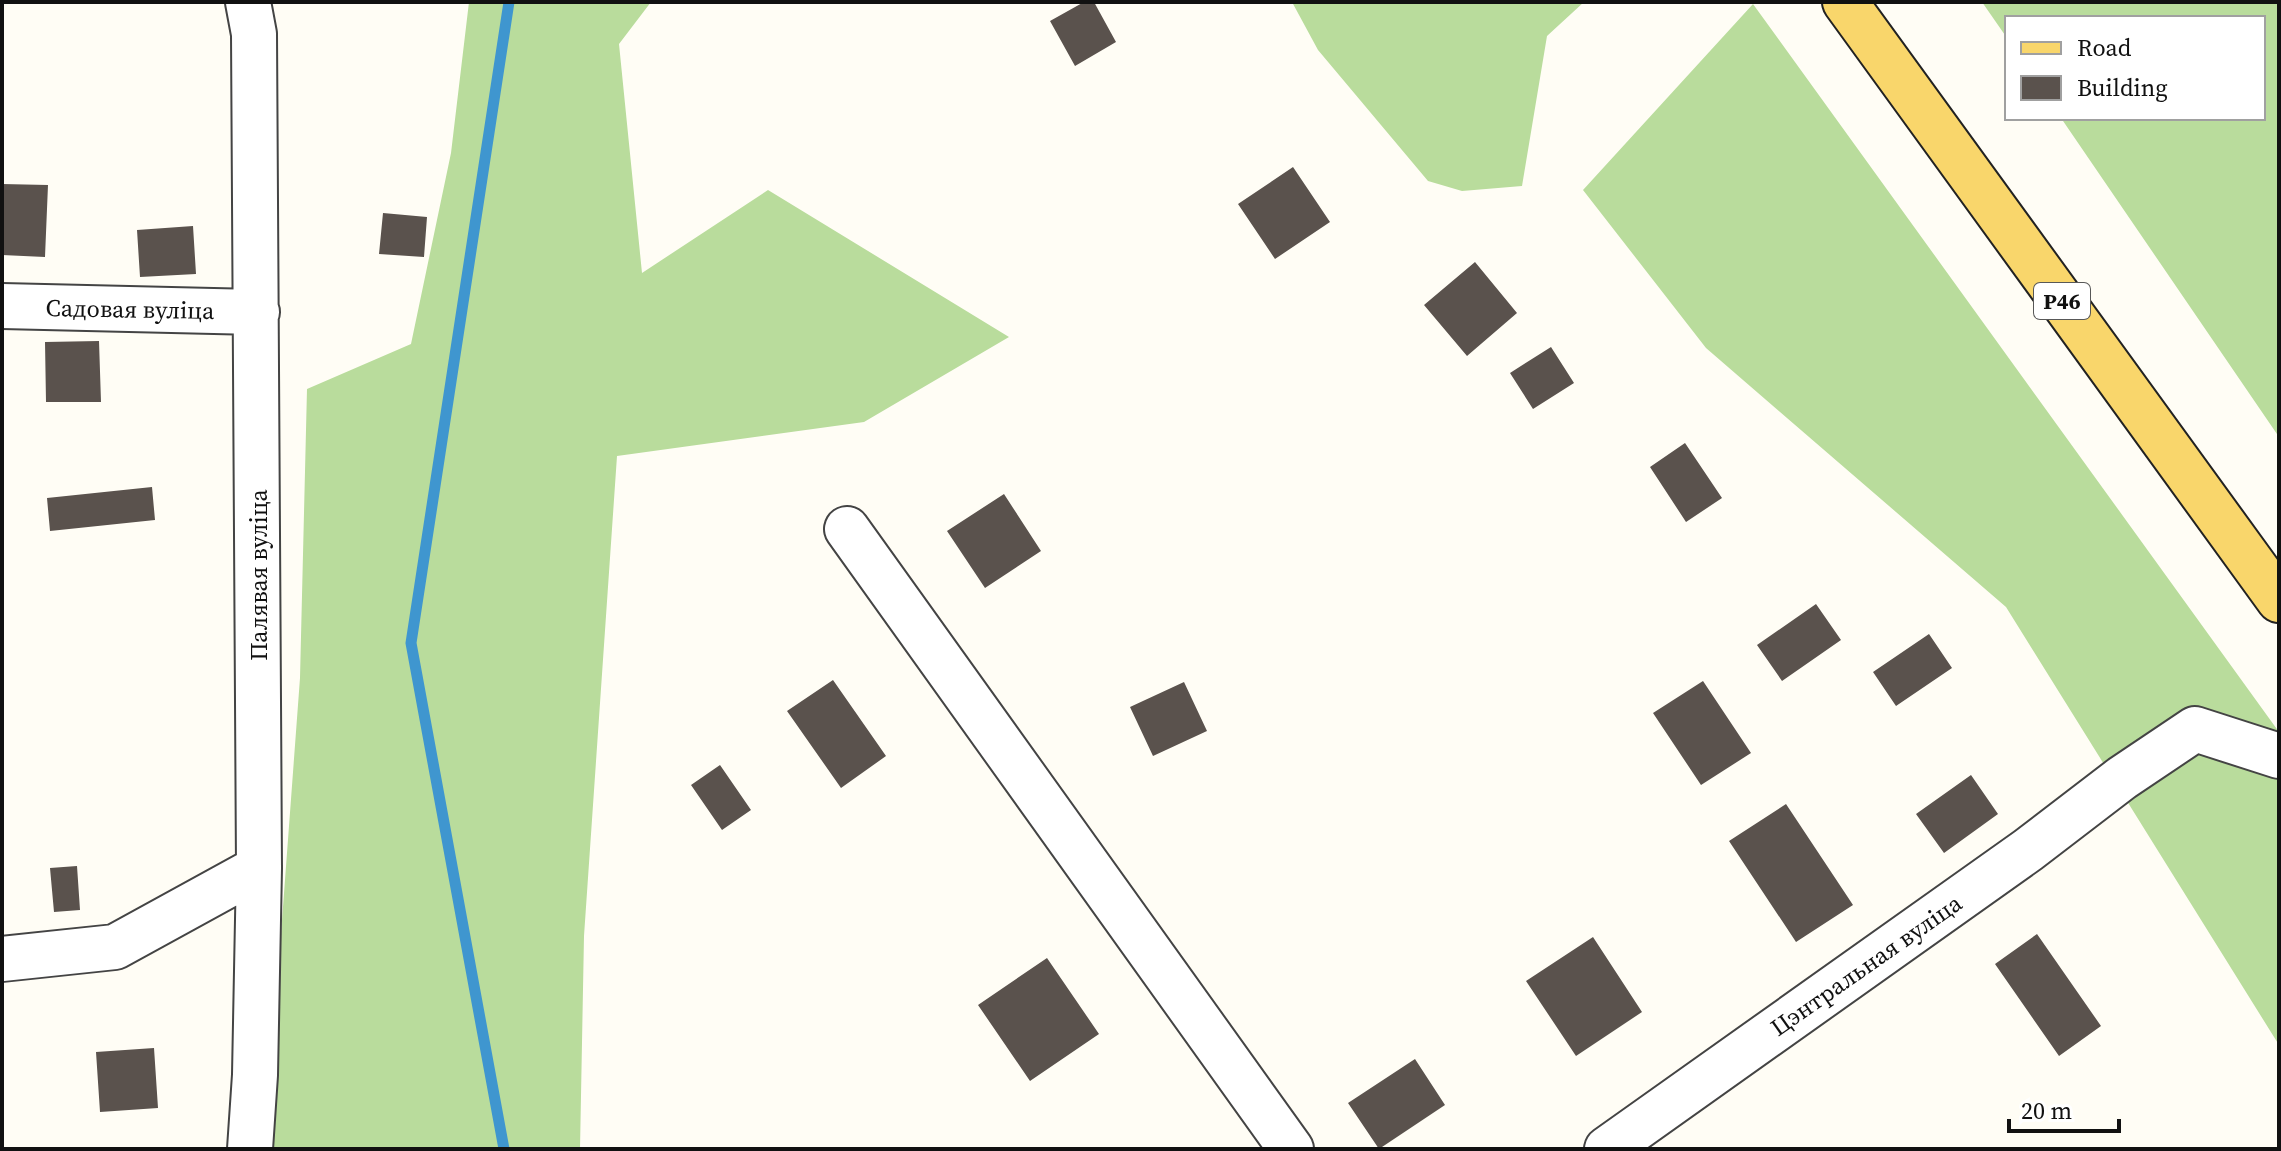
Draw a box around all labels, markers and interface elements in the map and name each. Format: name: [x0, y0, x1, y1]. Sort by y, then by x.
legend: [2005, 16, 2265, 120]
text: Road: [2077, 31, 2132, 64]
text: Building: [2077, 71, 2168, 104]
road number: Р46: [2034, 283, 2090, 319]
street label: Садовая вуліца: [45, 291, 215, 327]
street label: Палявая вуліца: [242, 488, 275, 661]
street label: Цэнтральная вуліца: [1764, 886, 1969, 1044]
scale bar: [2009, 1083, 2119, 1133]
text: 20 m: [2021, 1094, 2072, 1127]

